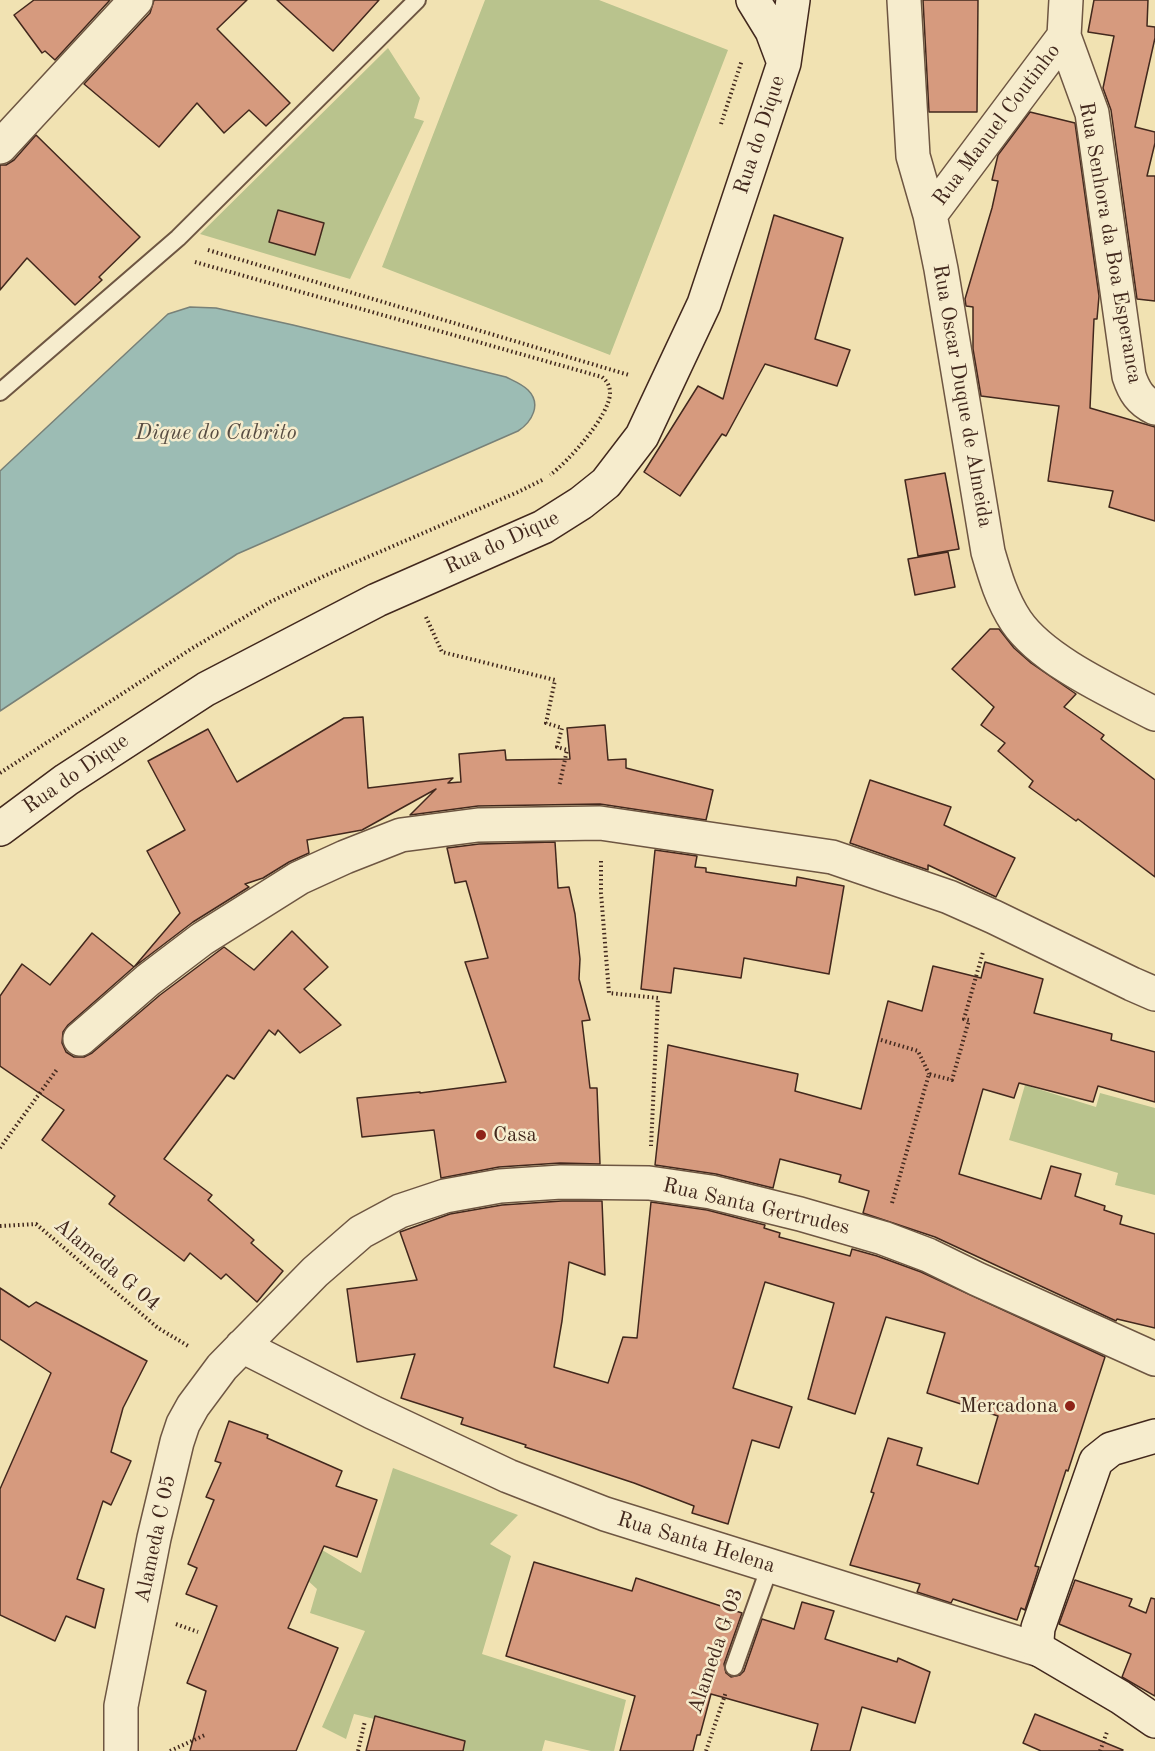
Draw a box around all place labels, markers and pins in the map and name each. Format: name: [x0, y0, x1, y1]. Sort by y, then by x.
place label: Casa: [493, 1122, 537, 1148]
marker: Casa: [474, 1128, 488, 1142]
place label: Mercadona: [960, 1393, 1058, 1419]
marker: Mercadona: [1063, 1399, 1077, 1413]

